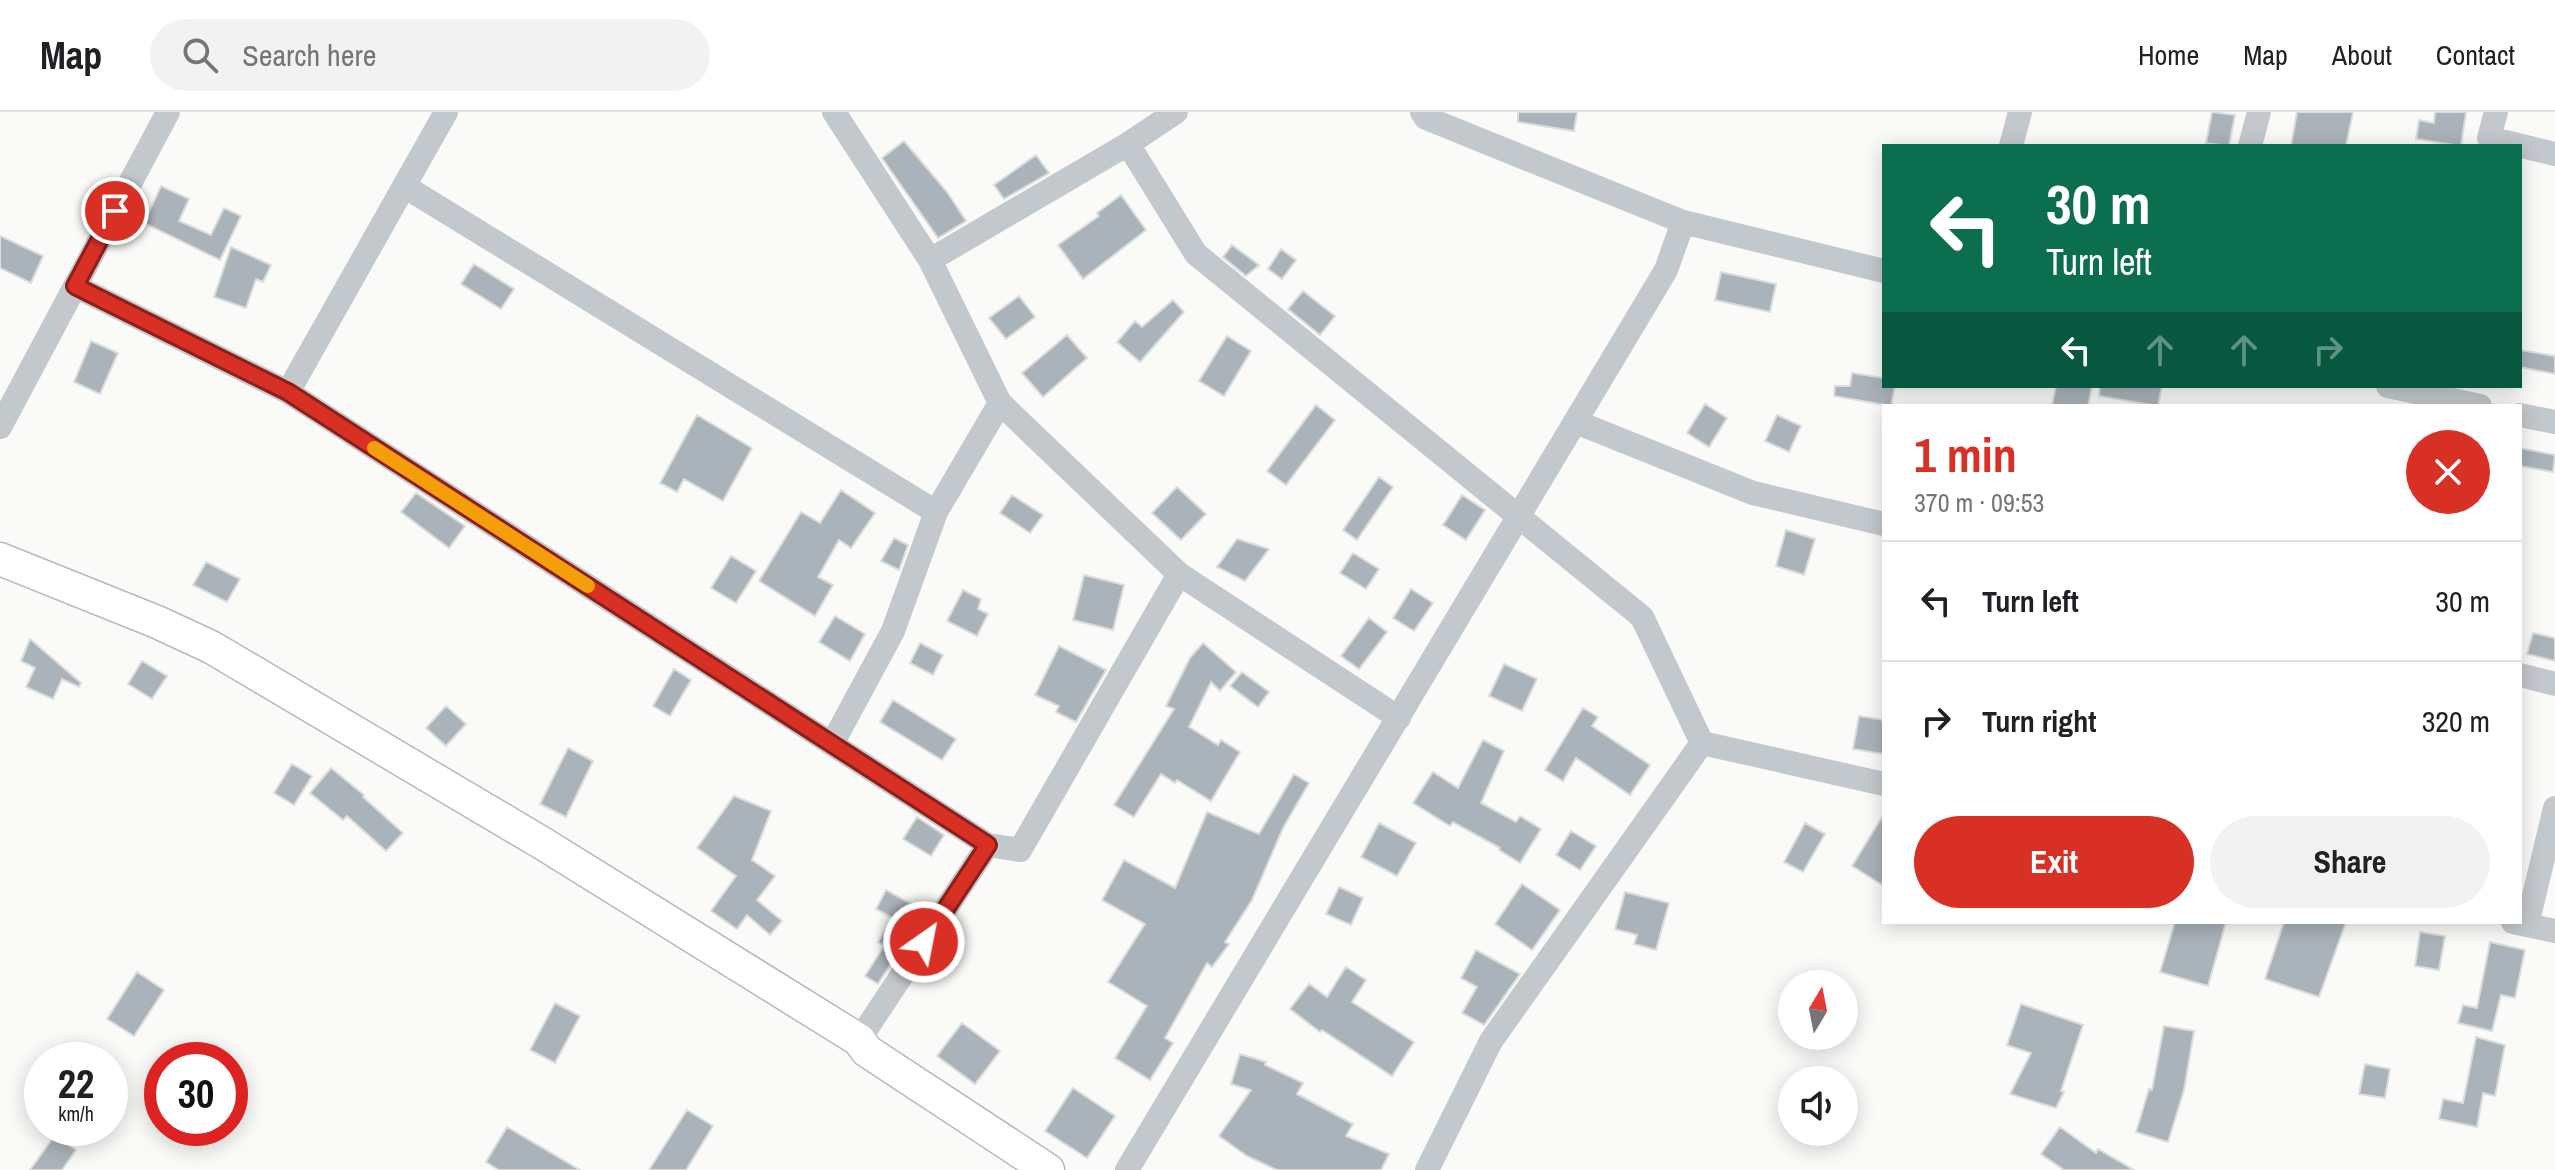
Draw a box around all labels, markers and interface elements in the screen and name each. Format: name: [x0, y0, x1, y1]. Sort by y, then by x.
search box: [150, 19, 710, 91]
text: Map: [40, 30, 102, 81]
icon: search: [178, 33, 222, 77]
text: Search here: [242, 35, 376, 75]
text: Home: [2138, 36, 2199, 74]
text: Map: [2243, 36, 2288, 74]
text: About: [2332, 36, 2392, 74]
text: Contact: [2436, 36, 2515, 74]
text: 30 m: [2046, 166, 2151, 241]
icon: left: [1914, 176, 2018, 280]
pin: [81, 177, 149, 245]
icon: arrive: [93, 189, 137, 233]
text: Turn left: [2046, 238, 2152, 286]
icon: left: [2054, 328, 2098, 372]
icon: ahead: [2138, 328, 2182, 372]
icon: ahead: [2222, 328, 2266, 372]
icon: right: [2306, 328, 2350, 372]
text: 1 min: [1914, 422, 2017, 487]
button: close: [2406, 430, 2490, 514]
text: 370 m · 09:53: [1914, 485, 2044, 520]
icon: left: [1914, 579, 1958, 623]
text: Turn left: [1982, 581, 2079, 621]
text: 30 m: [2435, 581, 2490, 621]
icon: right: [1914, 699, 1958, 743]
text: Turn right: [1982, 701, 2096, 741]
text: 320 m: [2422, 701, 2490, 741]
button: Exit: [1914, 816, 2194, 908]
button: Share: [2210, 816, 2490, 908]
position arrow: [882, 900, 966, 984]
north arrow: [1778, 970, 1858, 1050]
map controls: [1778, 970, 1858, 1146]
speed limit sign: 30: [144, 1042, 248, 1146]
text: 22: [58, 1057, 94, 1110]
button: sound: [1778, 1066, 1858, 1146]
text: km/h: [58, 1100, 94, 1127]

